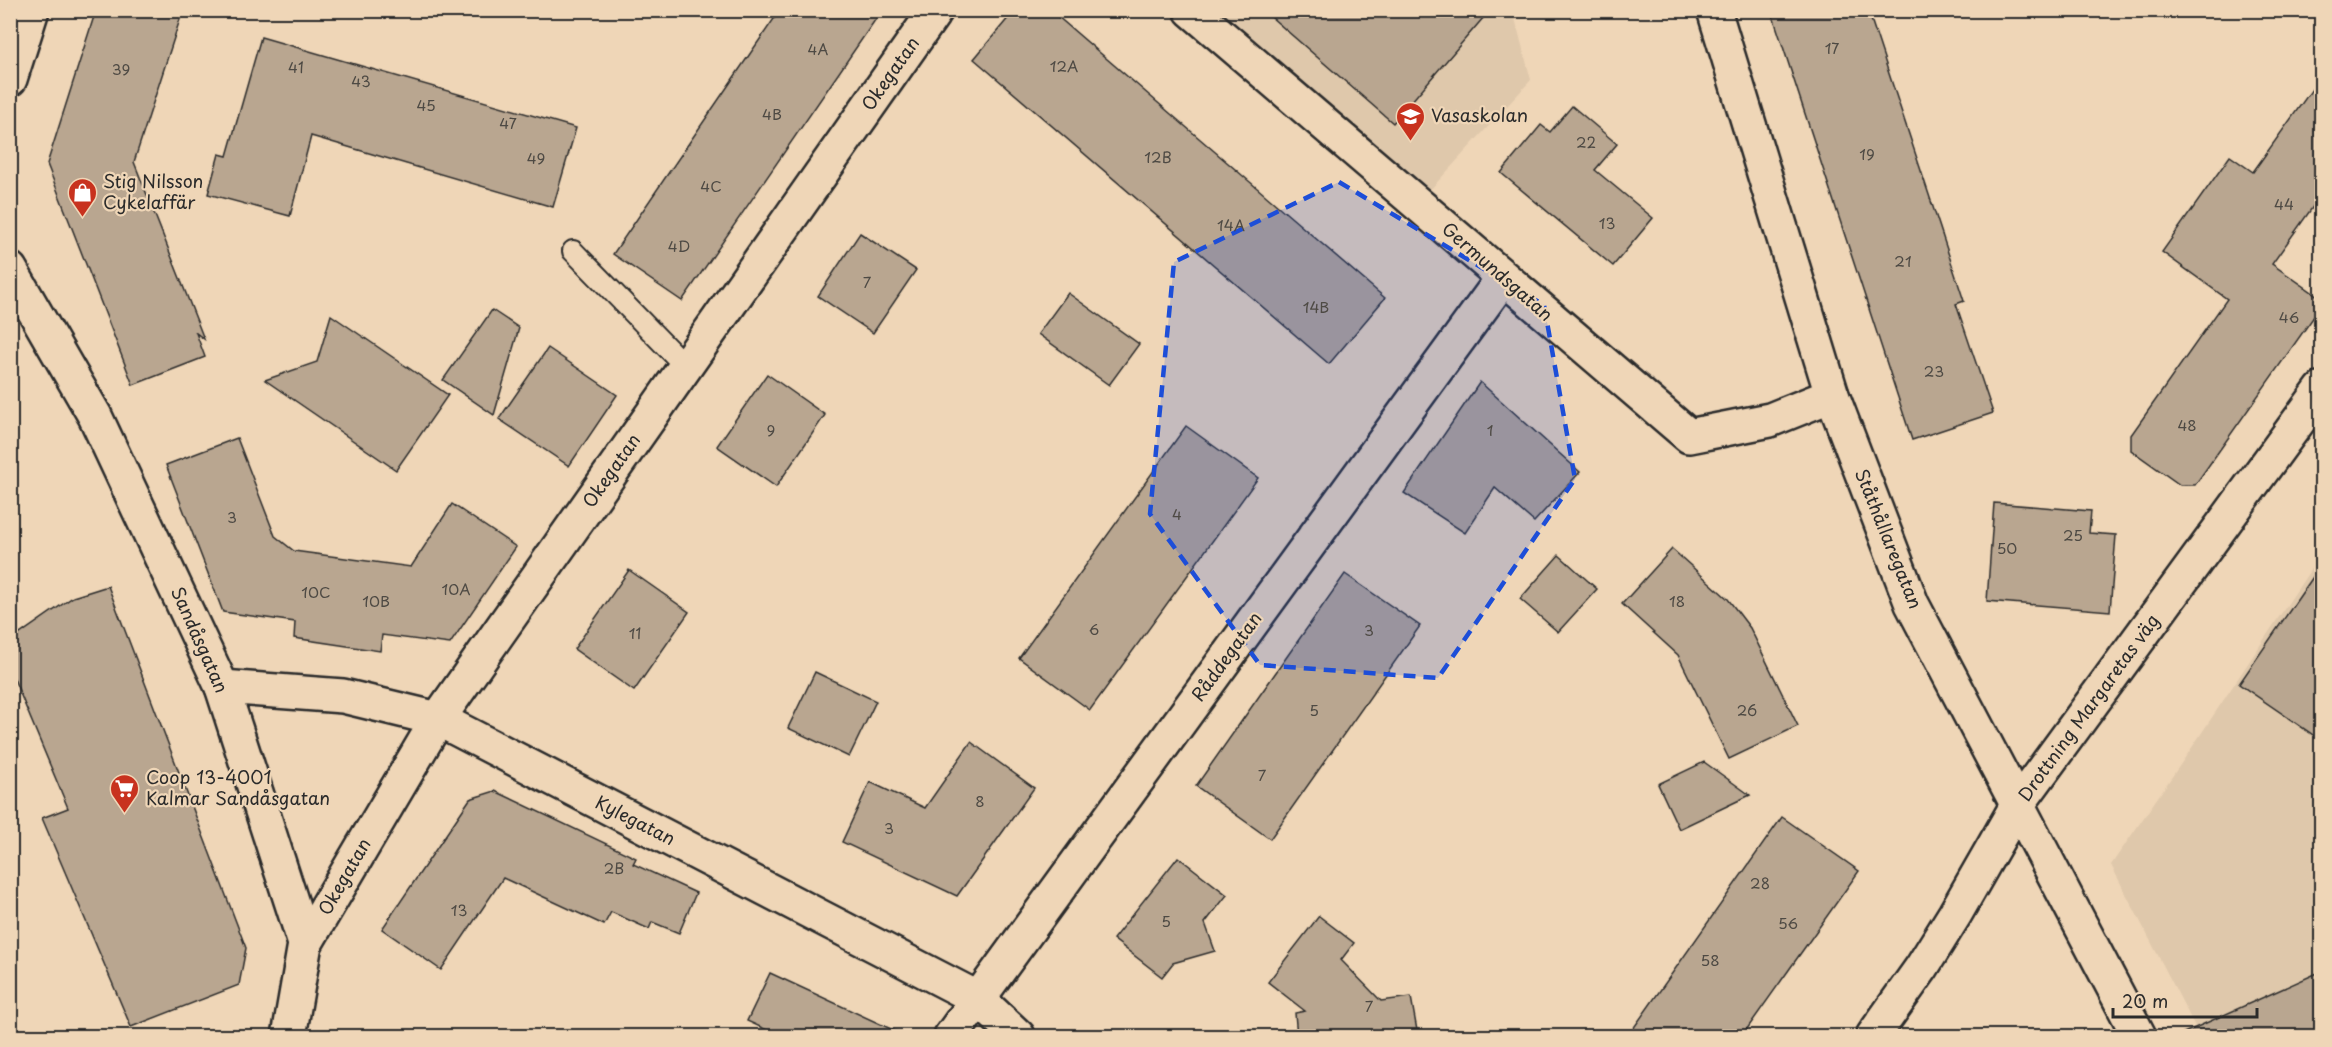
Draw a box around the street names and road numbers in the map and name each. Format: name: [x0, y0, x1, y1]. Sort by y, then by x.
street label: Okegatan: [854, 31, 925, 116]
street label: Germundsgatan: [1436, 215, 1559, 327]
street label: Okegatan: [575, 428, 646, 513]
street label: Ståthållaregatan: [1849, 464, 1930, 612]
street label: Sandåsgatan: [165, 582, 236, 697]
street label: Råddegatan: [1184, 606, 1268, 707]
street label: Drottning Margaretas väg: [2011, 608, 2165, 806]
street label: Kylegatan: [591, 788, 680, 851]
street label: Okegatan: [311, 833, 377, 920]

